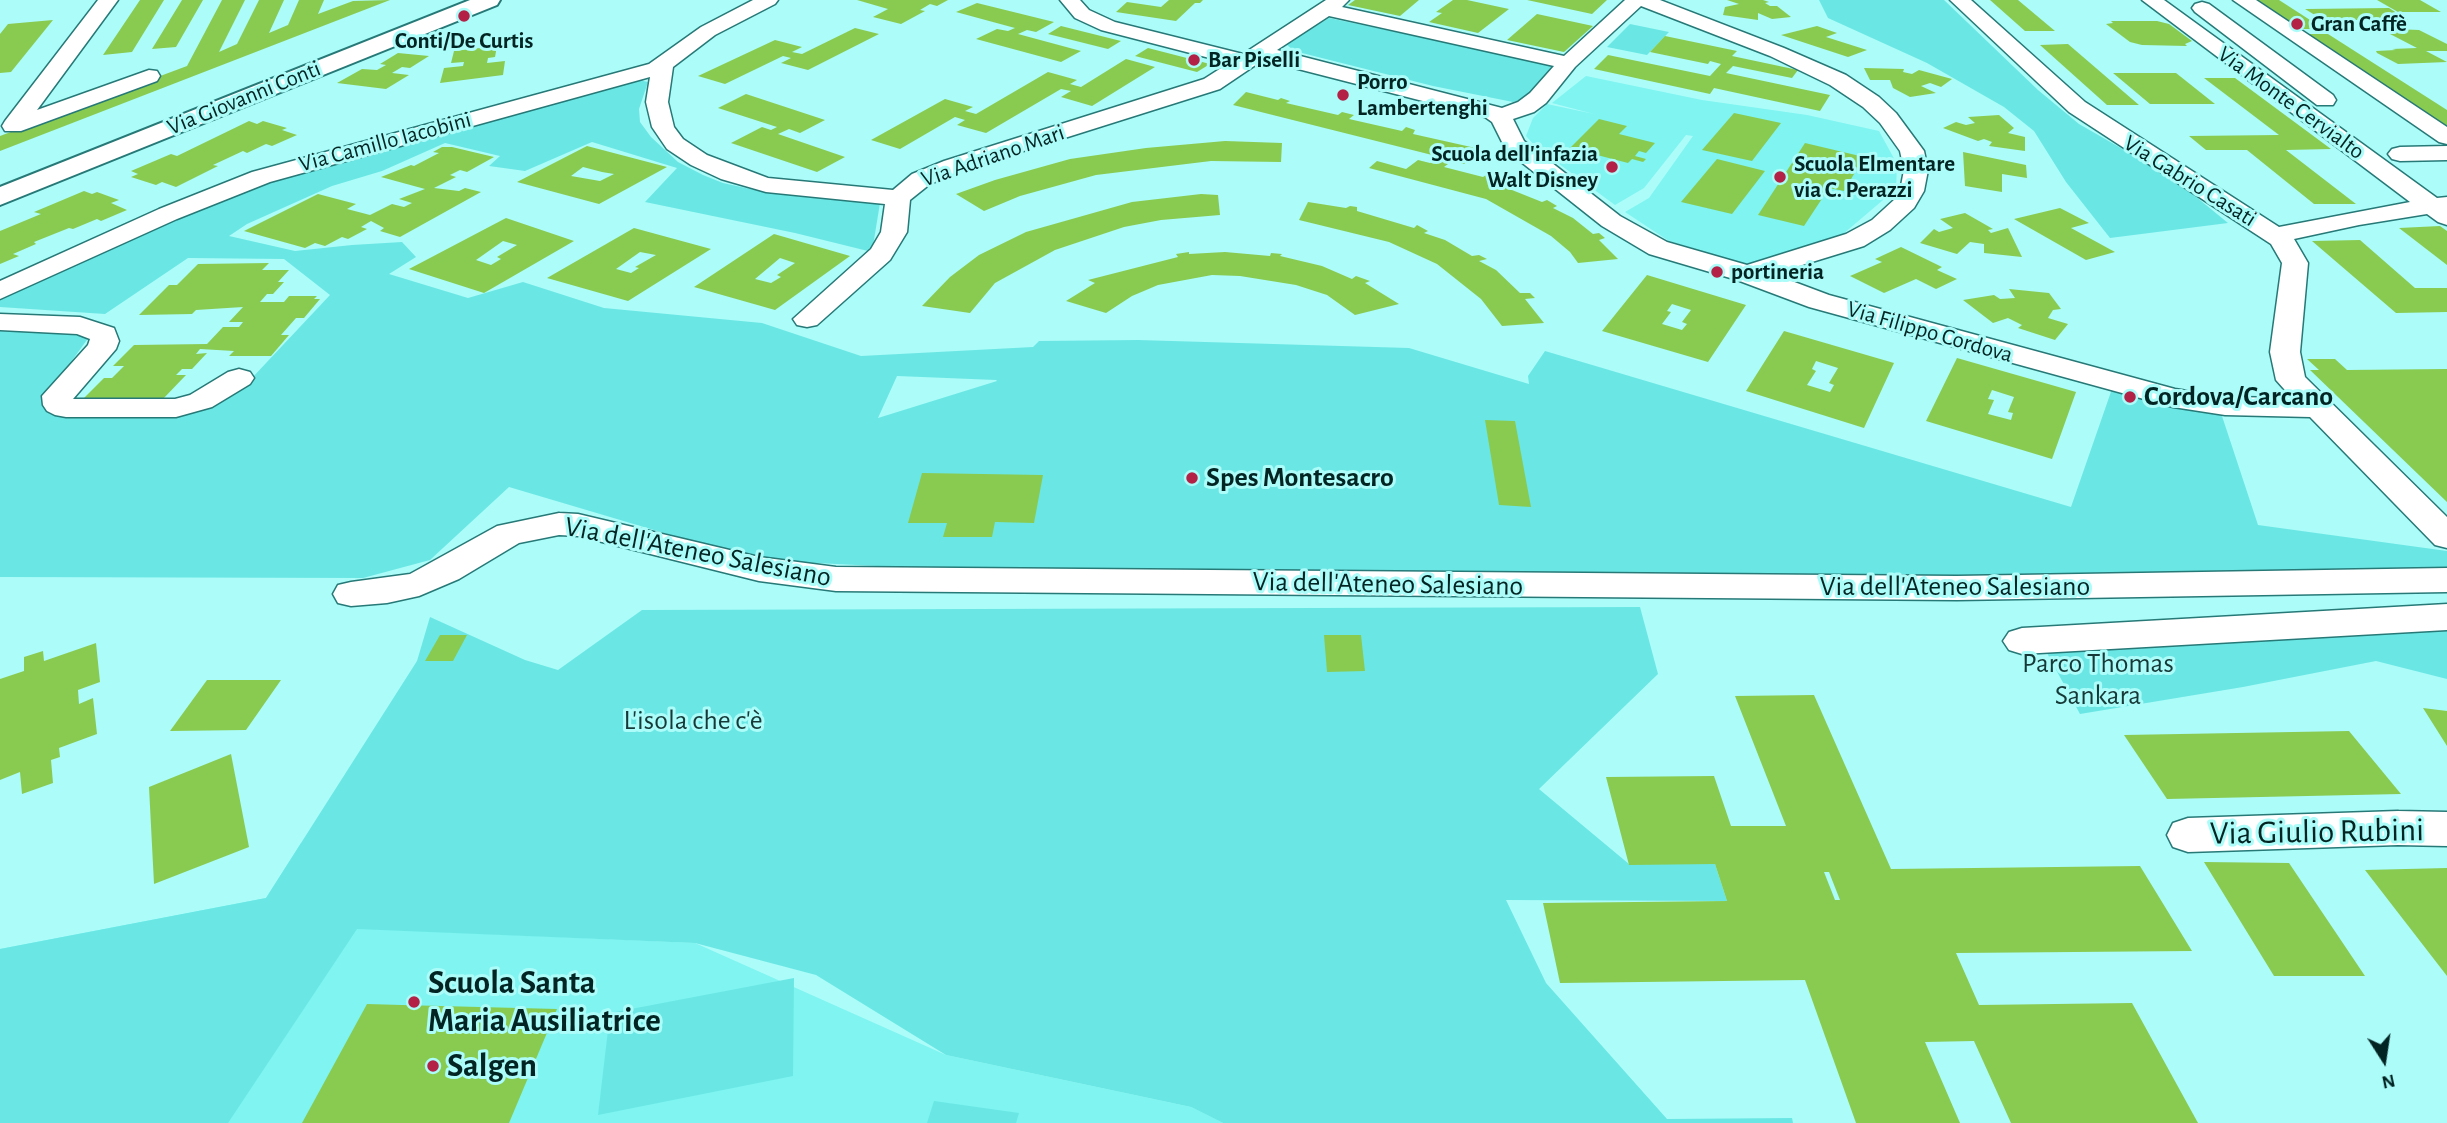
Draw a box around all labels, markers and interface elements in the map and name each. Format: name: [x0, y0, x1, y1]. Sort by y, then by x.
marker: Conti/De Curtis: [456, 8, 472, 24]
place label: Gran Caffè: [2311, 10, 2407, 38]
marker: Gran Caffè: [2289, 16, 2305, 32]
place label: Conti/De Curtis: [395, 27, 533, 55]
street label: Via Monte Cervialto: [2212, 40, 2370, 166]
place label: Bar Piselli: [1208, 46, 1300, 74]
marker: Bar Piselli: [1186, 52, 1202, 68]
street label: Via Giovanni Conti: [163, 55, 325, 141]
place label: Porro Lambertenghi: [1357, 68, 1488, 122]
marker: Porro Lambertenghi: [1335, 87, 1351, 103]
street label: Via Camillo Iacobini: [296, 106, 474, 178]
street label: Via Adriano Mari: [918, 119, 1068, 193]
street label: Via Gabrio Casati: [2118, 129, 2262, 233]
place label: Scuola dell'infazia Walt Disney: [1431, 140, 1598, 194]
place label: Scuola Elmentare via C. Perazzi: [1794, 150, 1955, 204]
marker: Scuola dell'infazia Walt Disney: [1604, 159, 1620, 175]
marker: Scuola Elmentare via C. Perazzi: [1772, 169, 1788, 185]
place label: portineria: [1731, 258, 1824, 286]
marker: portineria: [1709, 264, 1725, 280]
street label: Via Filippo Cordova: [1844, 295, 2016, 369]
place label: Cordova/Carcano: [2144, 380, 2333, 414]
marker: Cordova/Carcano: [2122, 389, 2138, 405]
place label: Spes Montesacro: [1206, 461, 1394, 495]
marker: Spes Montesacro: [1184, 470, 1200, 486]
street label: Via dell'Ateneo Salesiano: [562, 510, 834, 594]
street label: Via dell'Ateneo Salesiano: [1252, 565, 1524, 603]
street label: Via dell'Ateneo Salesiano: [1820, 570, 2090, 604]
park label: Parco Thomas Sankara: [2022, 647, 2174, 713]
park label: L'isola che c'è: [623, 704, 763, 738]
street label: Via Giulio Rubini: [2210, 810, 2424, 854]
place label: Scuola Santa Maria Ausiliatrice: [428, 963, 661, 1041]
marker: Scuola Santa Maria Ausiliatrice: [406, 994, 422, 1010]
north arrow: [2349, 1025, 2419, 1095]
place label: Salgen: [447, 1046, 537, 1086]
marker: Salgen: [425, 1058, 441, 1074]
text: N: [2380, 1070, 2397, 1092]

